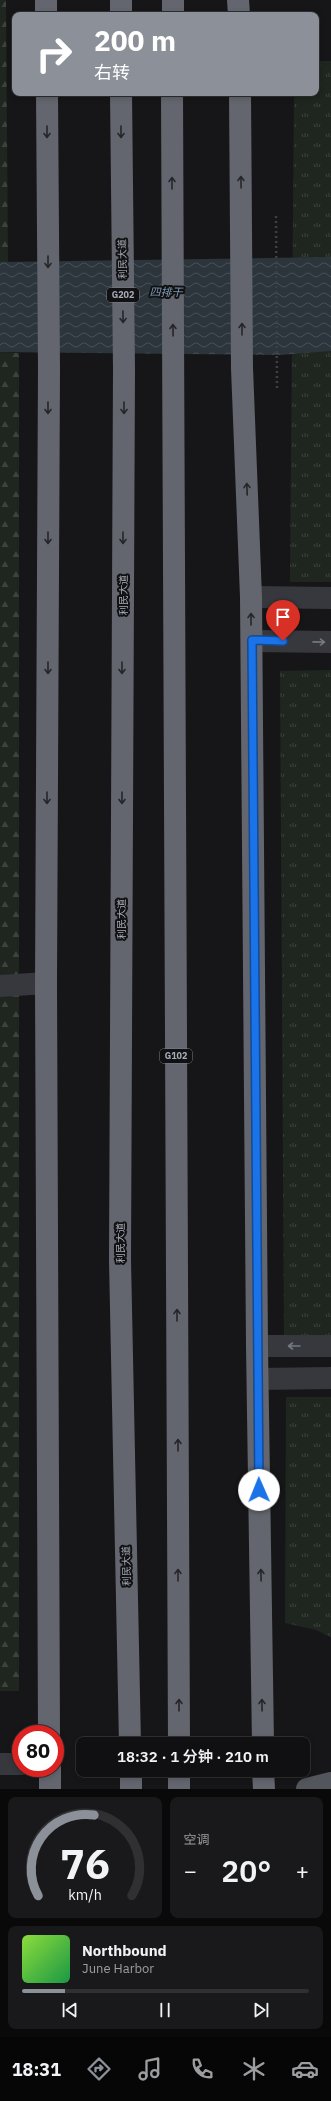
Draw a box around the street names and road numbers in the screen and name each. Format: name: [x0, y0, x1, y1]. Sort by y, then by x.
street label: 利民大道: [116, 239, 129, 279]
road number: G202: [107, 288, 139, 302]
street label: 利民大道: [117, 575, 130, 615]
street label: 利民大道: [115, 899, 128, 939]
road number: G102: [160, 1049, 192, 1063]
street label: 利民大道: [114, 1223, 127, 1263]
street label: 利民大道: [120, 1546, 133, 1586]

